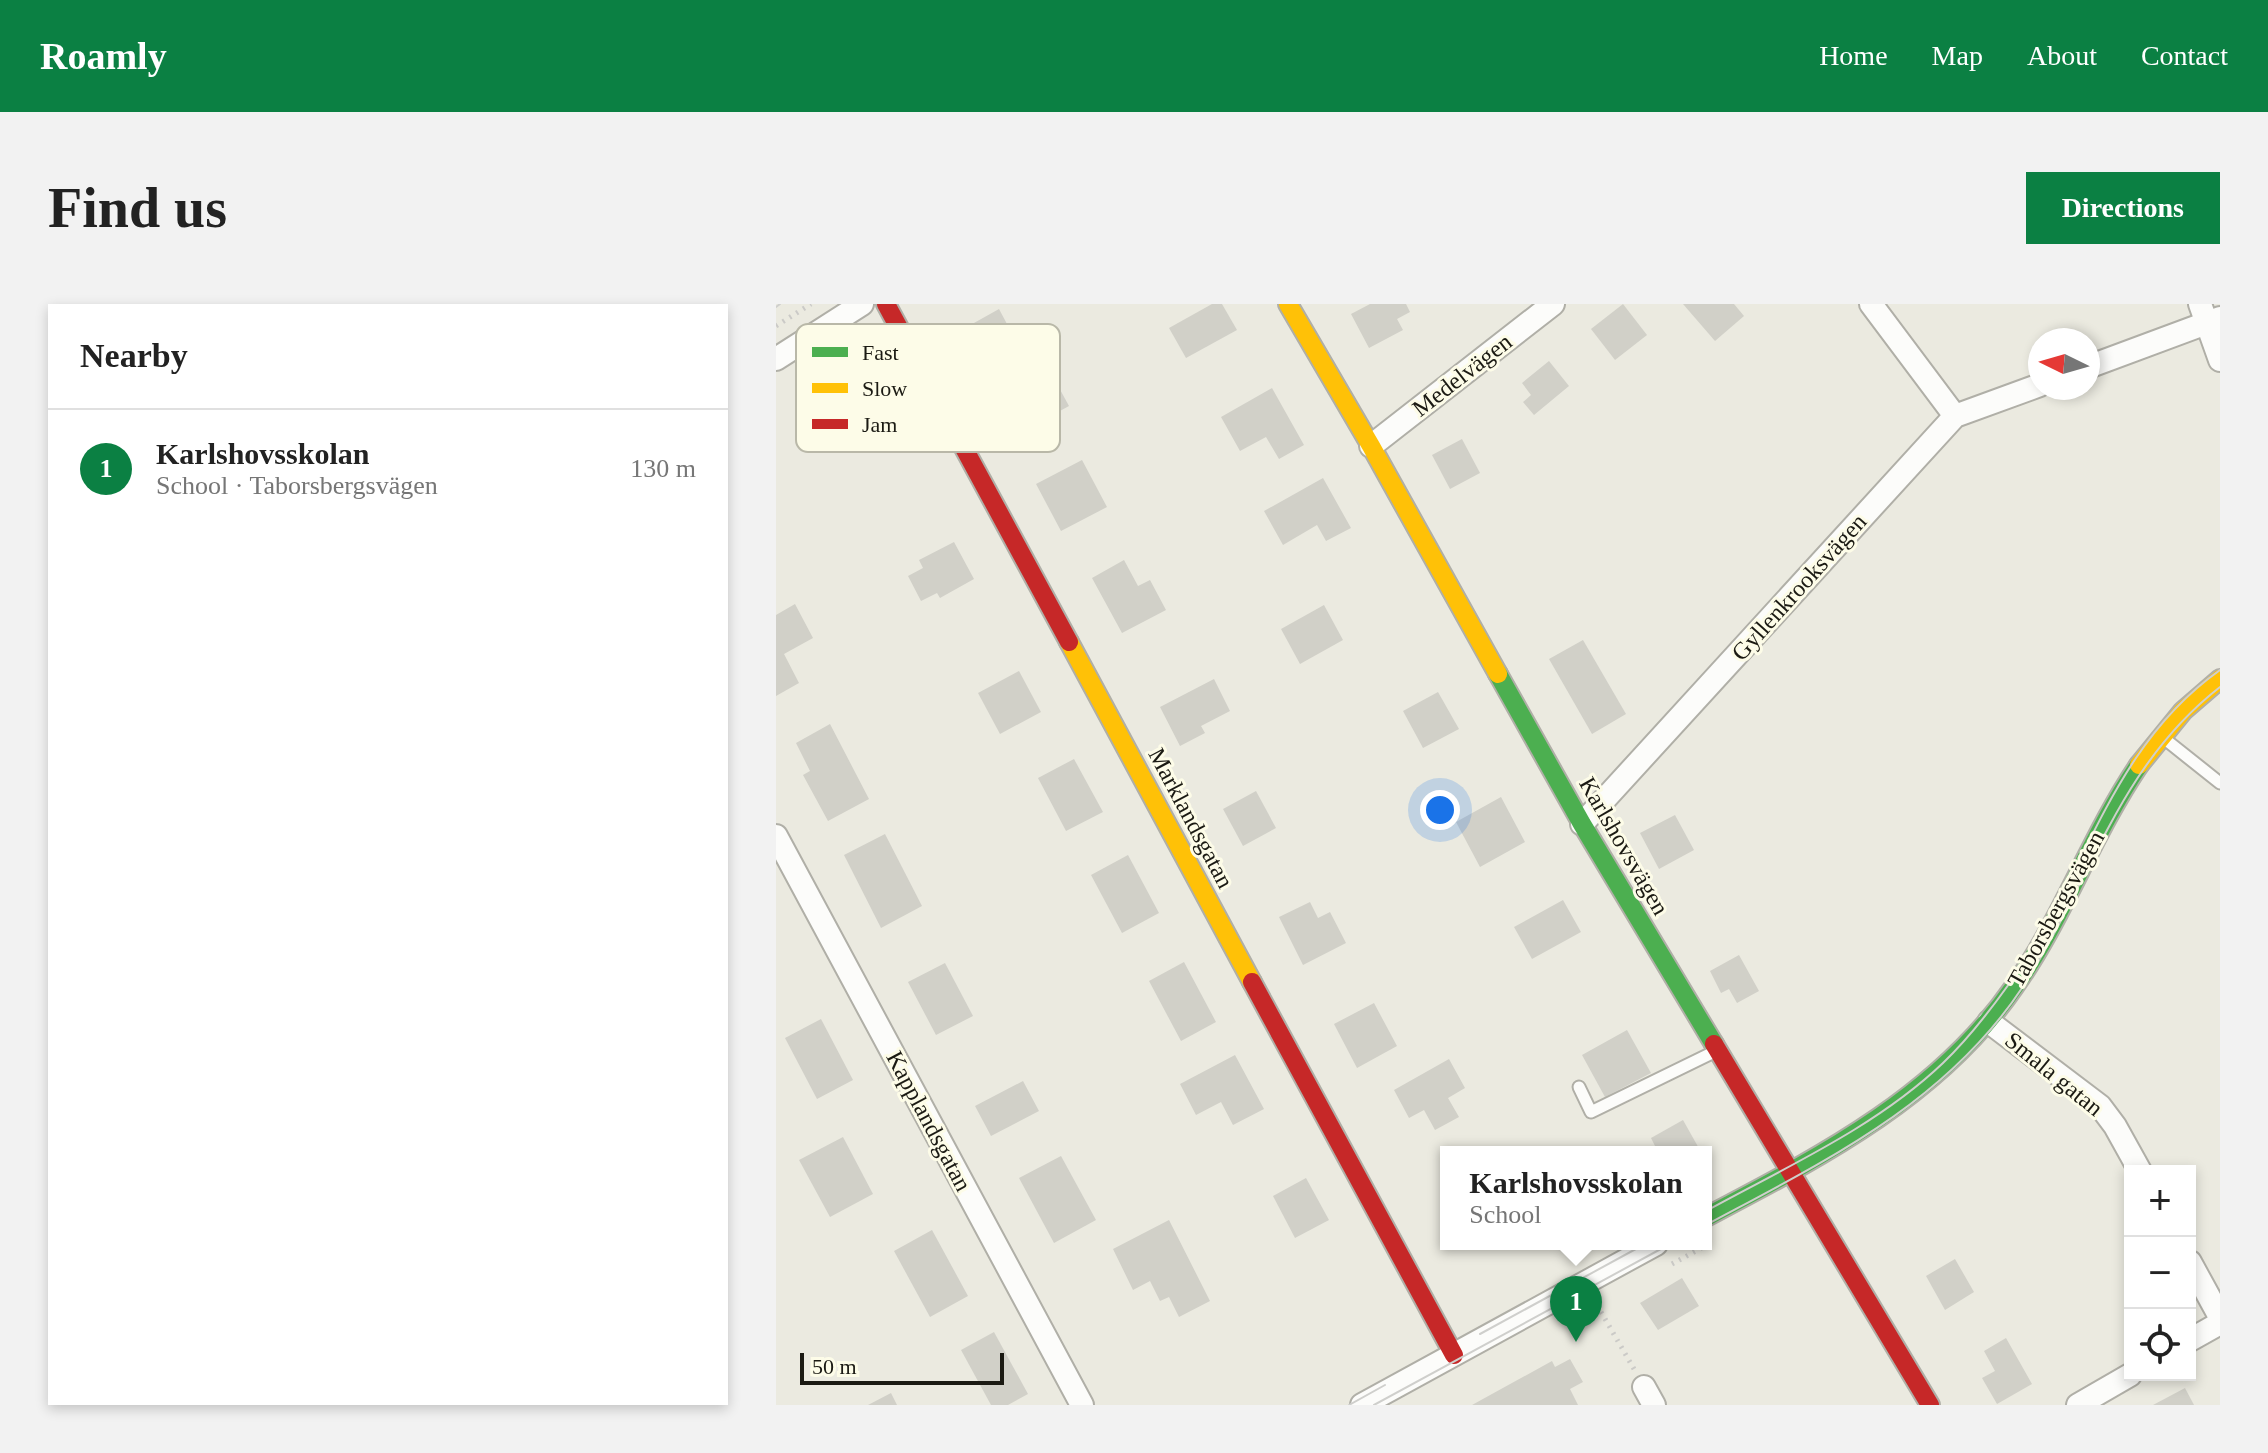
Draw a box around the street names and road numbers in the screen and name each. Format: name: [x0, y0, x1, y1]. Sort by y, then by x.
street label: Medelvägen: [1407, 328, 1517, 422]
street label: Gyllenkrooksvägen: [1726, 508, 1872, 666]
street label: Marklandsgatan: [1143, 744, 1239, 892]
street label: Karlshovsvägen: [1574, 773, 1674, 919]
street label: Taborsbergsvägen: [2002, 827, 2110, 991]
street label: Smala gatan: [2000, 1027, 2108, 1121]
street label: Kapplandsgatan: [881, 1047, 977, 1195]

